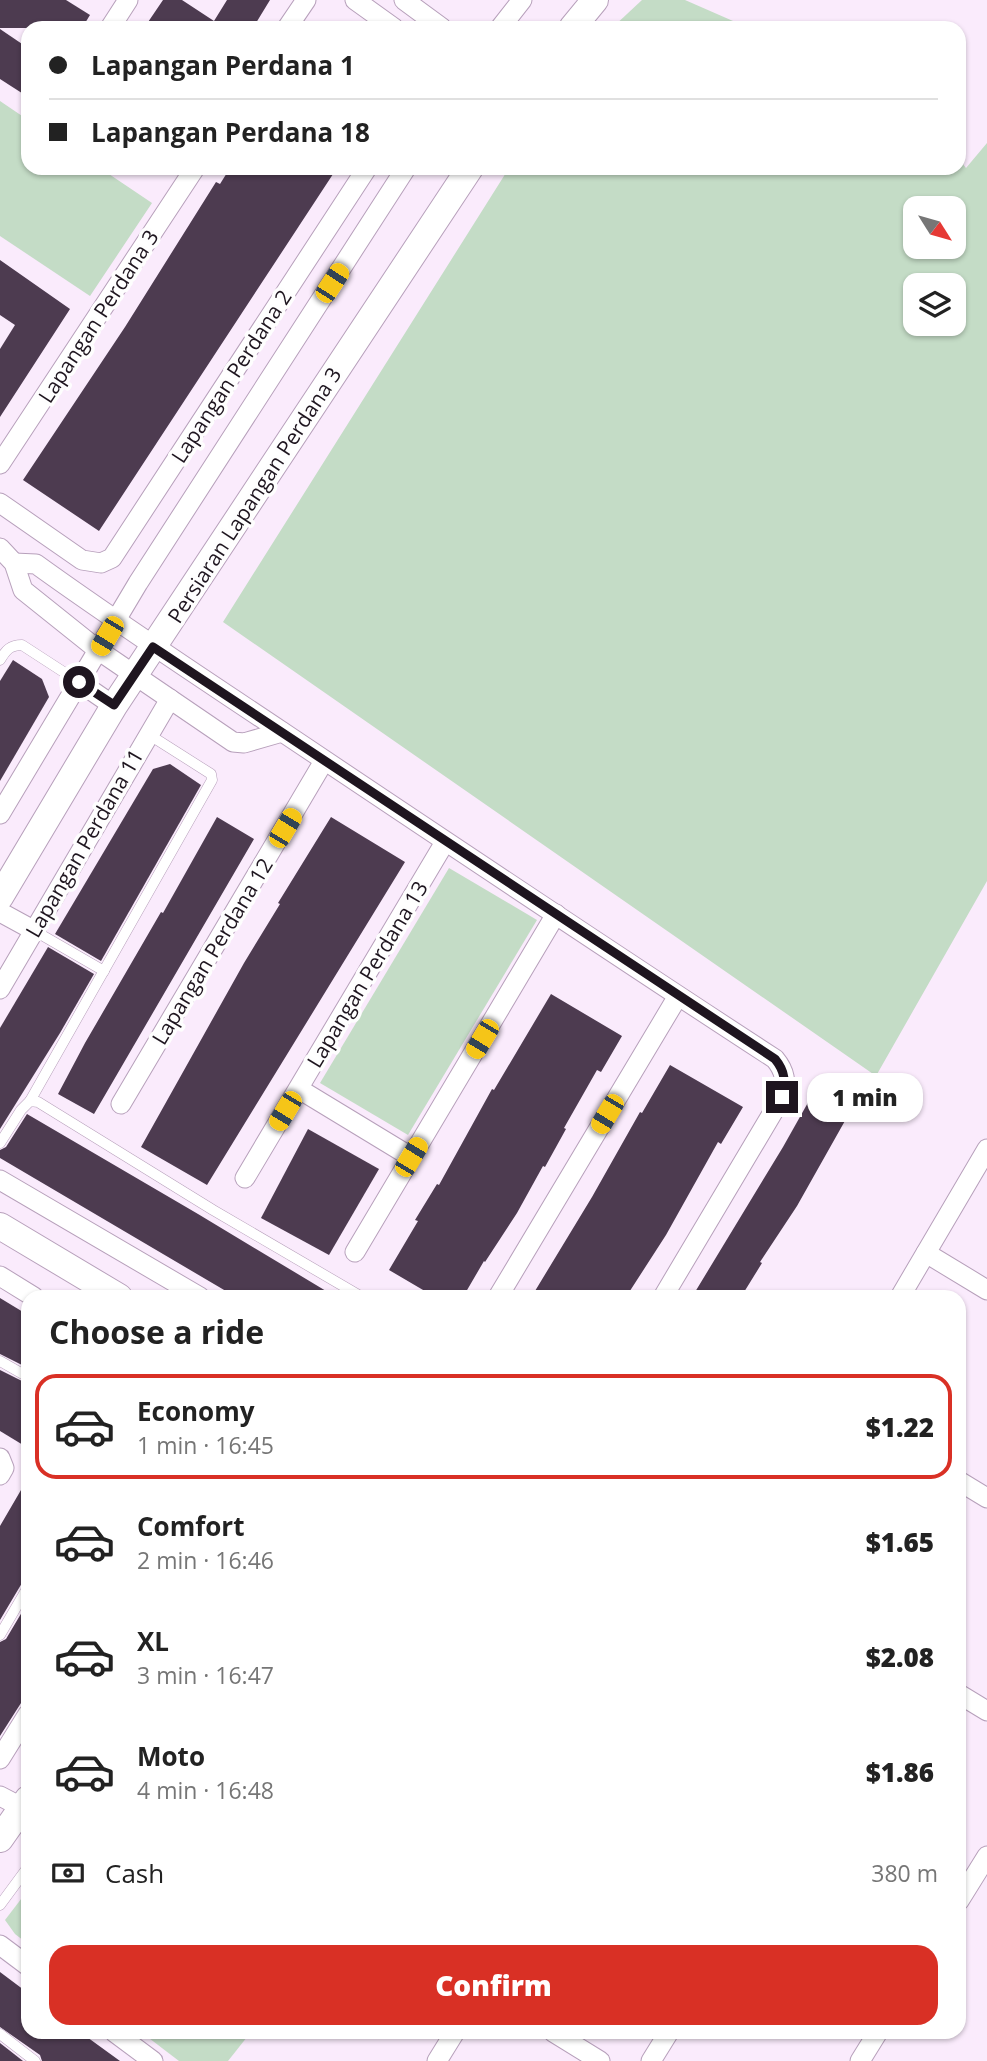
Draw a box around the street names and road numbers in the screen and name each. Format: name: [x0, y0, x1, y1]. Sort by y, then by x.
street label: Lapangan Perdana 3: [32, 224, 164, 408]
street label: Lapangan Perdana 2: [165, 284, 297, 468]
street label: Persiaran Lapangan Perdana 3: [161, 362, 347, 628]
street label: Lapangan Perdana 11: [19, 744, 149, 942]
street label: Lapangan Perdana 12: [145, 853, 279, 1049]
street label: Lapangan Perdana 13: [300, 876, 434, 1072]

